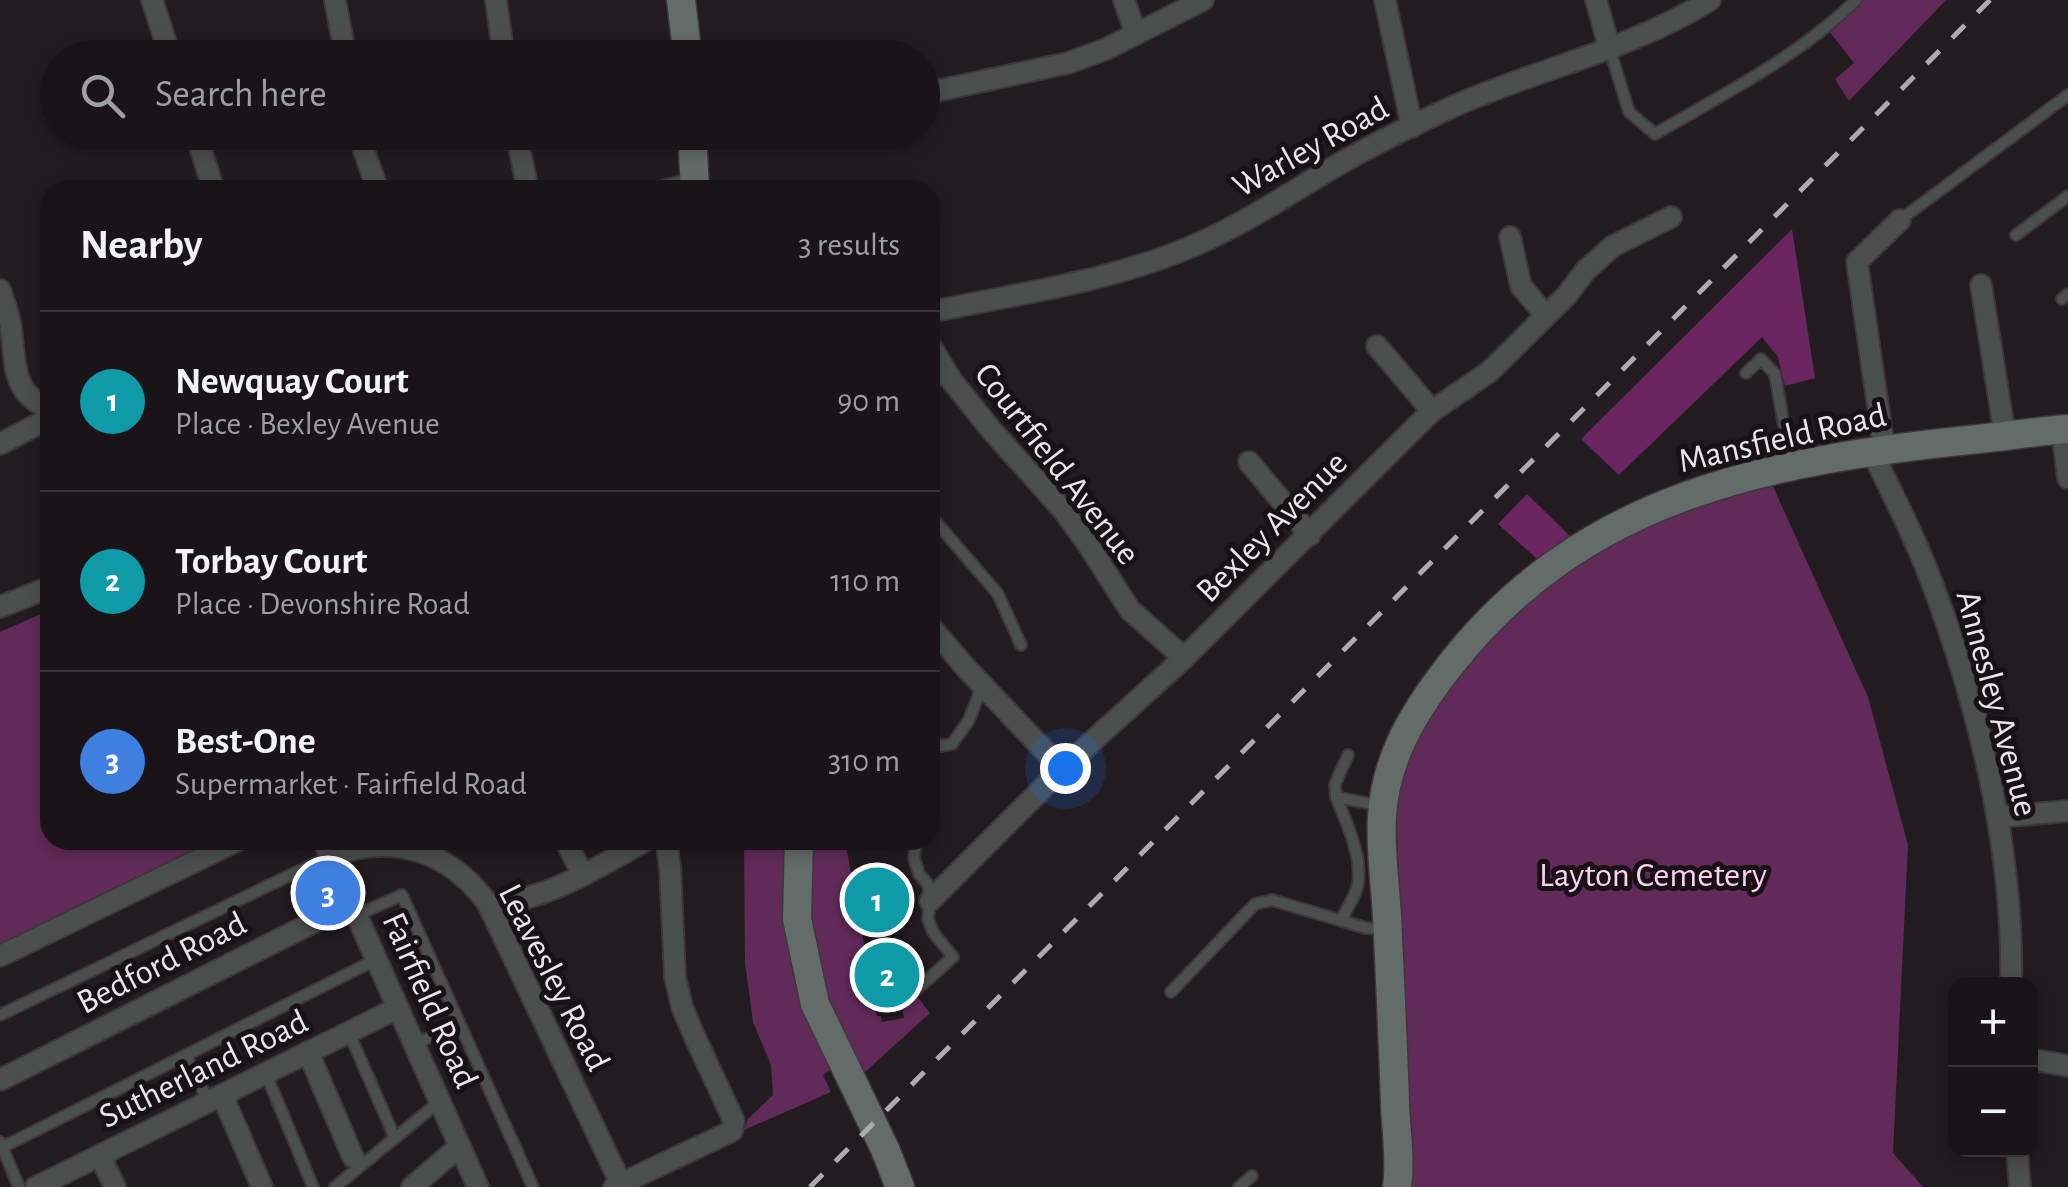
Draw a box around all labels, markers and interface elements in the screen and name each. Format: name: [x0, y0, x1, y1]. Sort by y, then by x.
search box: [40, 40, 940, 150]
icon: search: [75, 68, 130, 123]
text: Search here: [155, 76, 327, 114]
street label: Warley Road: [1227, 90, 1394, 204]
text: Nearby: [80, 224, 203, 266]
text: 3 results: [798, 229, 900, 261]
street label: Courtfield Avenue: [968, 357, 1146, 571]
text: Newquay Court: [175, 363, 409, 401]
text: 1: [107, 385, 118, 417]
text: 90 m: [837, 385, 900, 417]
street label: Mansfield Road: [1675, 398, 1889, 479]
text: Place · Bexley Avenue: [175, 408, 440, 440]
street label: Bexley Avenue: [1190, 445, 1354, 609]
text: Torbay Court: [175, 543, 367, 581]
text: 2: [105, 565, 120, 597]
text: 110 m: [830, 565, 900, 597]
street label: Annesley Avenue: [1950, 587, 2044, 820]
text: Place · Devonshire Road: [175, 588, 470, 620]
text: Best-One: [175, 723, 316, 761]
your location: [1040, 743, 1091, 794]
text: 3: [106, 745, 119, 777]
text: 310 m: [828, 745, 900, 777]
text: Supermarket · Fairfield Road: [175, 768, 527, 800]
pin: 3: [296, 856, 360, 930]
park label: Layton Cemetery: [1539, 858, 1767, 893]
pin: 1: [844, 862, 910, 938]
street label: Leavesley Road: [492, 879, 616, 1077]
street label: Bedford Road: [72, 906, 252, 1021]
street label: Fairfield Road: [375, 908, 484, 1094]
pin: 2: [854, 938, 920, 1012]
map controls: [1948, 977, 2038, 1157]
button: +: [1948, 977, 2038, 1067]
street label: Sutherland Road: [94, 1004, 313, 1135]
button: −: [1948, 1067, 2038, 1157]

